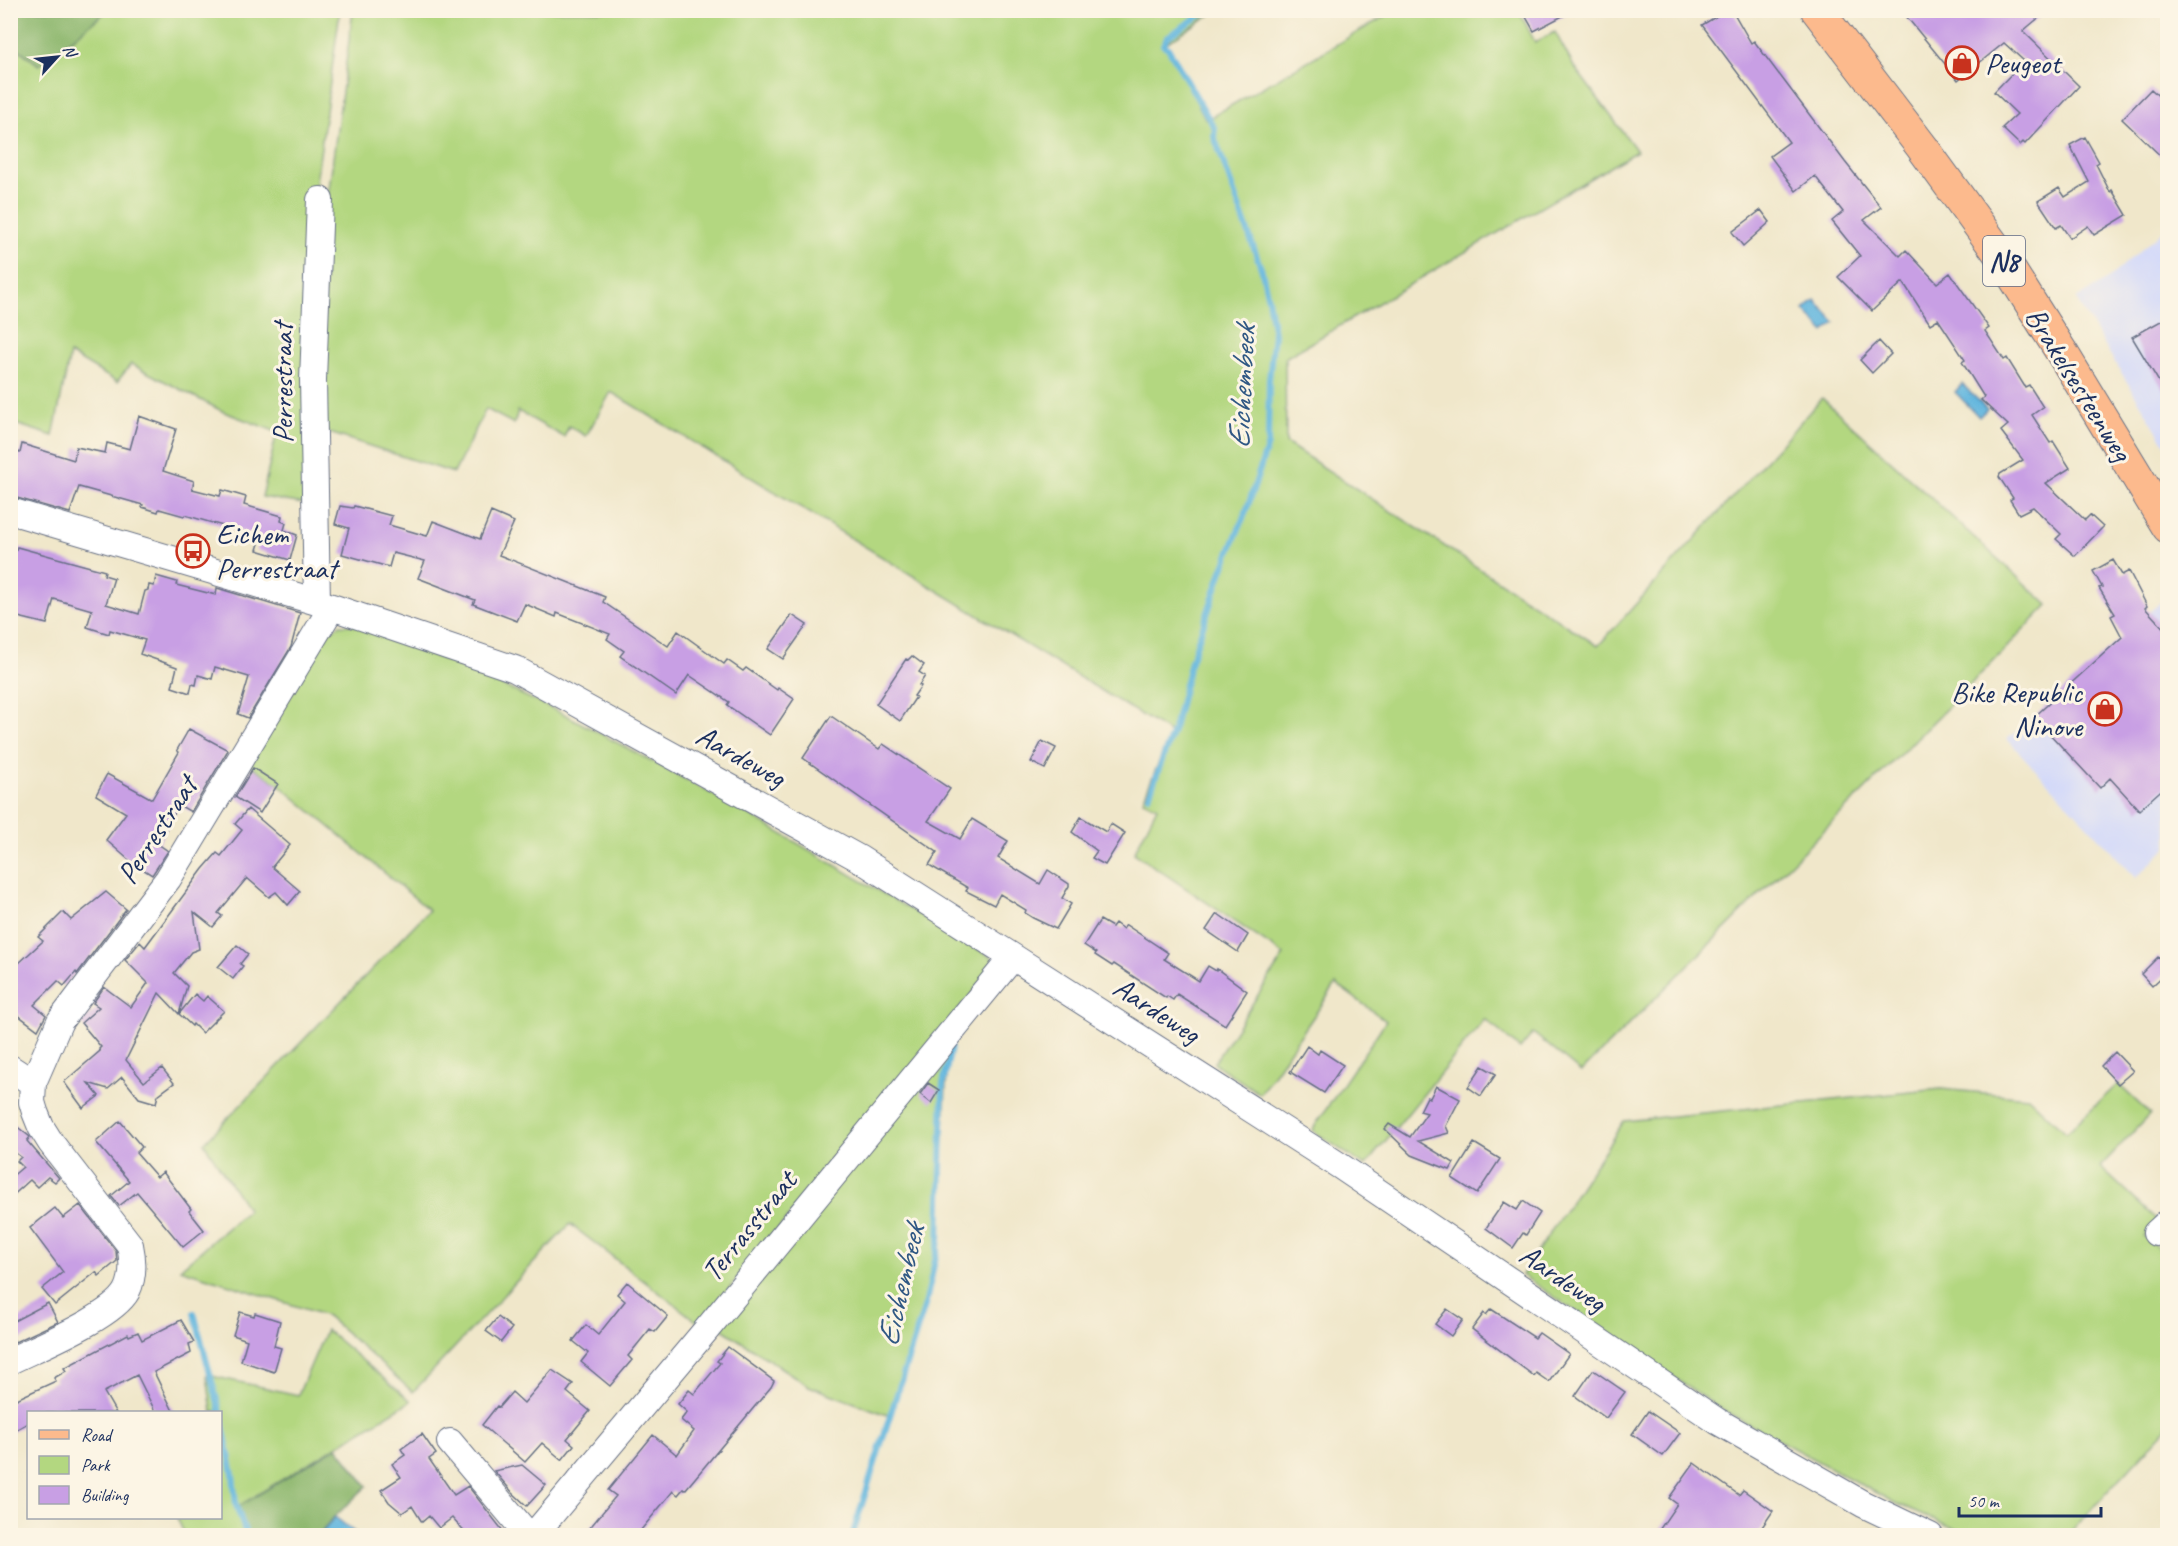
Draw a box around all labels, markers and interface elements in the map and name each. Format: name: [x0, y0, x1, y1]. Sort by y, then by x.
north arrow: [27, 27, 87, 87]
text: N: [58, 42, 82, 62]
place label: Peugeot: [1985, 44, 2063, 82]
shop icon: Peugeot: [1944, 45, 1980, 81]
road number: N8: [1983, 236, 2025, 286]
street label: Brakelsesteenweg: [2017, 300, 2143, 470]
street label: Perrestraat: [263, 319, 301, 443]
water label: Eichembeek: [1218, 319, 1265, 450]
place label: Eichem Perrestraat: [216, 515, 341, 587]
bus stop icon: Eichem Perrestraat: [175, 533, 211, 569]
place label: Bike Republic Ninove: [1951, 673, 2084, 745]
shop icon: Bike Republic Ninove: [2087, 691, 2123, 727]
street label: Aardeweg: [690, 716, 794, 797]
street label: Perrestraat: [108, 766, 208, 891]
street label: Aardeweg: [1106, 968, 1209, 1053]
street label: Terrasstraat: [693, 1161, 807, 1289]
water label: Eichembeek: [867, 1215, 936, 1350]
street label: Aardeweg: [1512, 1235, 1615, 1321]
legend: [27, 1411, 222, 1519]
text: Road: [81, 1424, 114, 1446]
text: Park: [81, 1454, 111, 1476]
scale bar: [1959, 1480, 2102, 1518]
text: Building: [81, 1484, 130, 1506]
text: 50 m: [1968, 1490, 2001, 1512]

